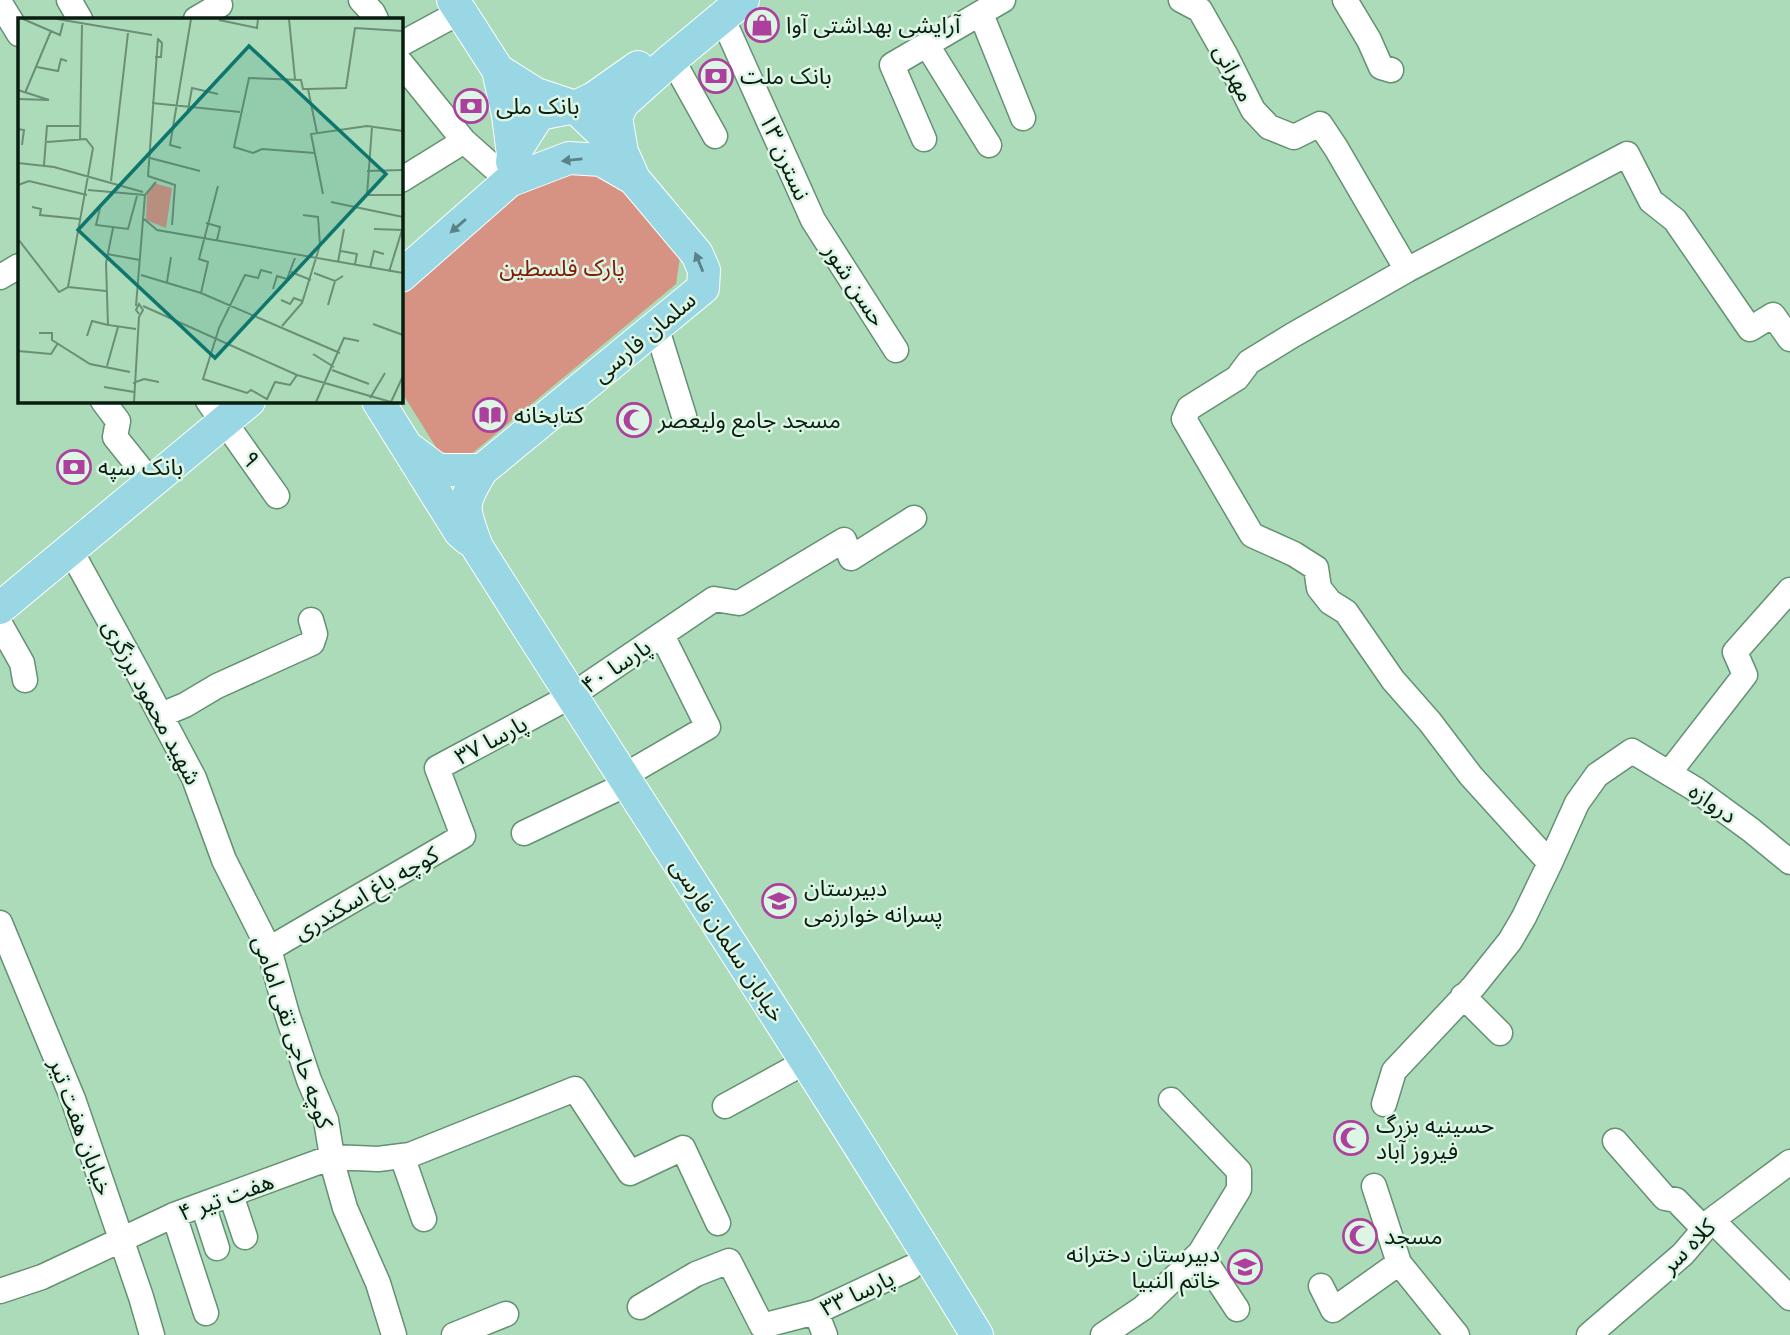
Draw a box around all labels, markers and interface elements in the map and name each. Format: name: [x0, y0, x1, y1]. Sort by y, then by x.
shop icon: آرایشی بهداشتی آوا: [743, 6, 781, 44]
place label: آرایشی بهداشتی آوا: [786, 8, 962, 40]
inset map: [18, 18, 402, 402]
street label: مهرانی: [1207, 38, 1263, 107]
bank icon: بانک ملت: [697, 57, 735, 95]
place label: بانک ملت: [740, 59, 832, 91]
bank icon: بانک ملی: [452, 87, 490, 125]
place label: بانک ملی: [496, 89, 579, 121]
street label: نسترن ۱۳: [753, 108, 819, 205]
one-way arrow: [561, 155, 583, 166]
one-way arrow: [449, 218, 466, 233]
street label: حسن شور: [816, 236, 895, 332]
park label: پارک فلسطین: [499, 251, 625, 283]
one-way arrow: [693, 251, 704, 272]
street label: سلمان فارسی: [585, 283, 702, 389]
library icon: کتابخانه: [471, 396, 509, 434]
place label: کتابخانه: [514, 398, 584, 430]
mosque icon: مسجد جامع ولیعصر: [615, 401, 653, 439]
place label: مسجد جامع ولیعصر: [657, 403, 841, 437]
street label: ۹: [235, 444, 269, 473]
bank icon: بانک سپه: [55, 448, 93, 486]
place label: بانک سپه: [98, 450, 183, 482]
street label: شهید محمود برزگری: [96, 613, 210, 790]
street label: پارسا ۴۰: [574, 630, 657, 700]
street label: پارسا ۳۷: [448, 707, 533, 772]
street label: دروازه: [1683, 774, 1744, 830]
street label: کوچه باغ اسکندری: [287, 837, 445, 948]
street label: خیابان سلمان فارسی: [664, 851, 794, 1028]
place label: دبیرستان پسرانه خوارزمی: [804, 871, 943, 929]
school or university icon: دبیرستان پسرانه خوارزمی: [760, 882, 798, 920]
street label: کوچه حاجی تقی امامی: [246, 931, 342, 1133]
street label: خیابان هفت تیر: [42, 1053, 122, 1200]
place label: حسینیه بزرگ فیروز آباد: [1376, 1108, 1494, 1166]
mosque icon: حسینیه بزرگ فیروز آباد: [1332, 1119, 1370, 1157]
street label: هفت تیر ۴: [173, 1164, 278, 1228]
street label: کلاه سر: [1652, 1210, 1722, 1281]
mosque icon: مسجد: [1341, 1217, 1379, 1255]
place label: مسجد: [1384, 1219, 1443, 1251]
place label: دبیرستان دخترانه خاتم النبیا: [1066, 1237, 1220, 1297]
school or university icon: دبیرستان دخترانه خاتم النبیا: [1226, 1248, 1264, 1286]
street label: پارسا ۳۳: [814, 1261, 899, 1323]

